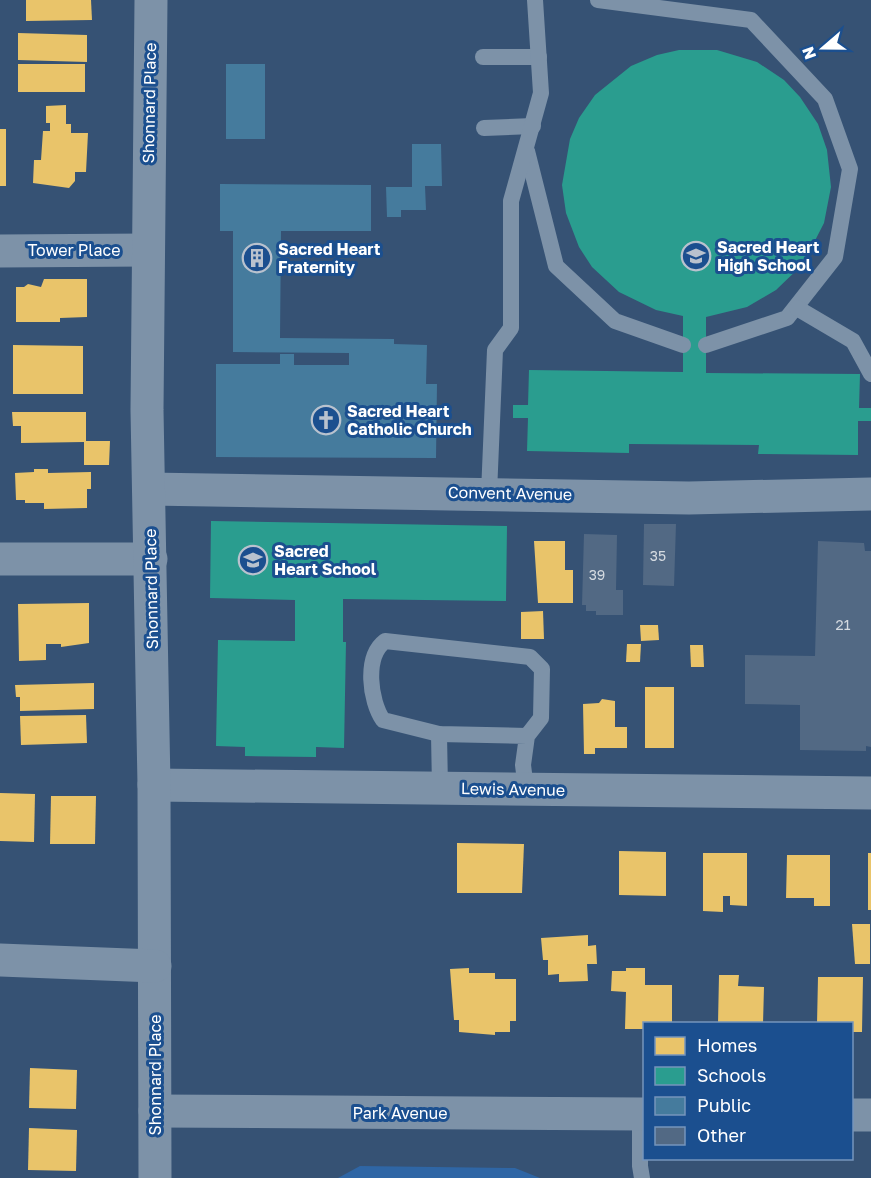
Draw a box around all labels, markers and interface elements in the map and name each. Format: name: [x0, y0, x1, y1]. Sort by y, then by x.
north arrow: [793, 18, 853, 78]
street label: Shonnard Place: [138, 42, 160, 164]
text: N: [797, 44, 820, 62]
place label: Sacred Heart High School: [717, 237, 819, 275]
place label: Sacred Heart Fraternity: [278, 239, 380, 277]
street label: Tower Place: [28, 240, 120, 260]
school or university icon: Sacred Heart High School: [680, 240, 712, 272]
building icon: Sacred Heart Fraternity: [241, 242, 273, 274]
place label: Sacred Heart Catholic Church: [347, 401, 472, 439]
church icon: Sacred Heart Catholic Church: [310, 404, 342, 436]
street label: Convent Avenue: [448, 482, 572, 504]
street label: Shonnard Place: [140, 528, 162, 650]
place label: Sacred Heart School: [274, 541, 377, 579]
school or university icon: Sacred Heart School: [237, 544, 269, 576]
house number: 35: [650, 547, 666, 564]
house number: 39: [589, 566, 605, 583]
house number: 21: [836, 616, 851, 633]
street label: Lewis Avenue: [461, 778, 565, 800]
street label: Shonnard Place: [145, 1015, 165, 1135]
legend: [643, 1022, 853, 1160]
text: Homes: [697, 1034, 757, 1056]
text: Schools: [697, 1064, 766, 1086]
text: Public: [697, 1094, 751, 1116]
street label: Park Avenue: [352, 1103, 448, 1123]
text: Other: [697, 1124, 746, 1146]

